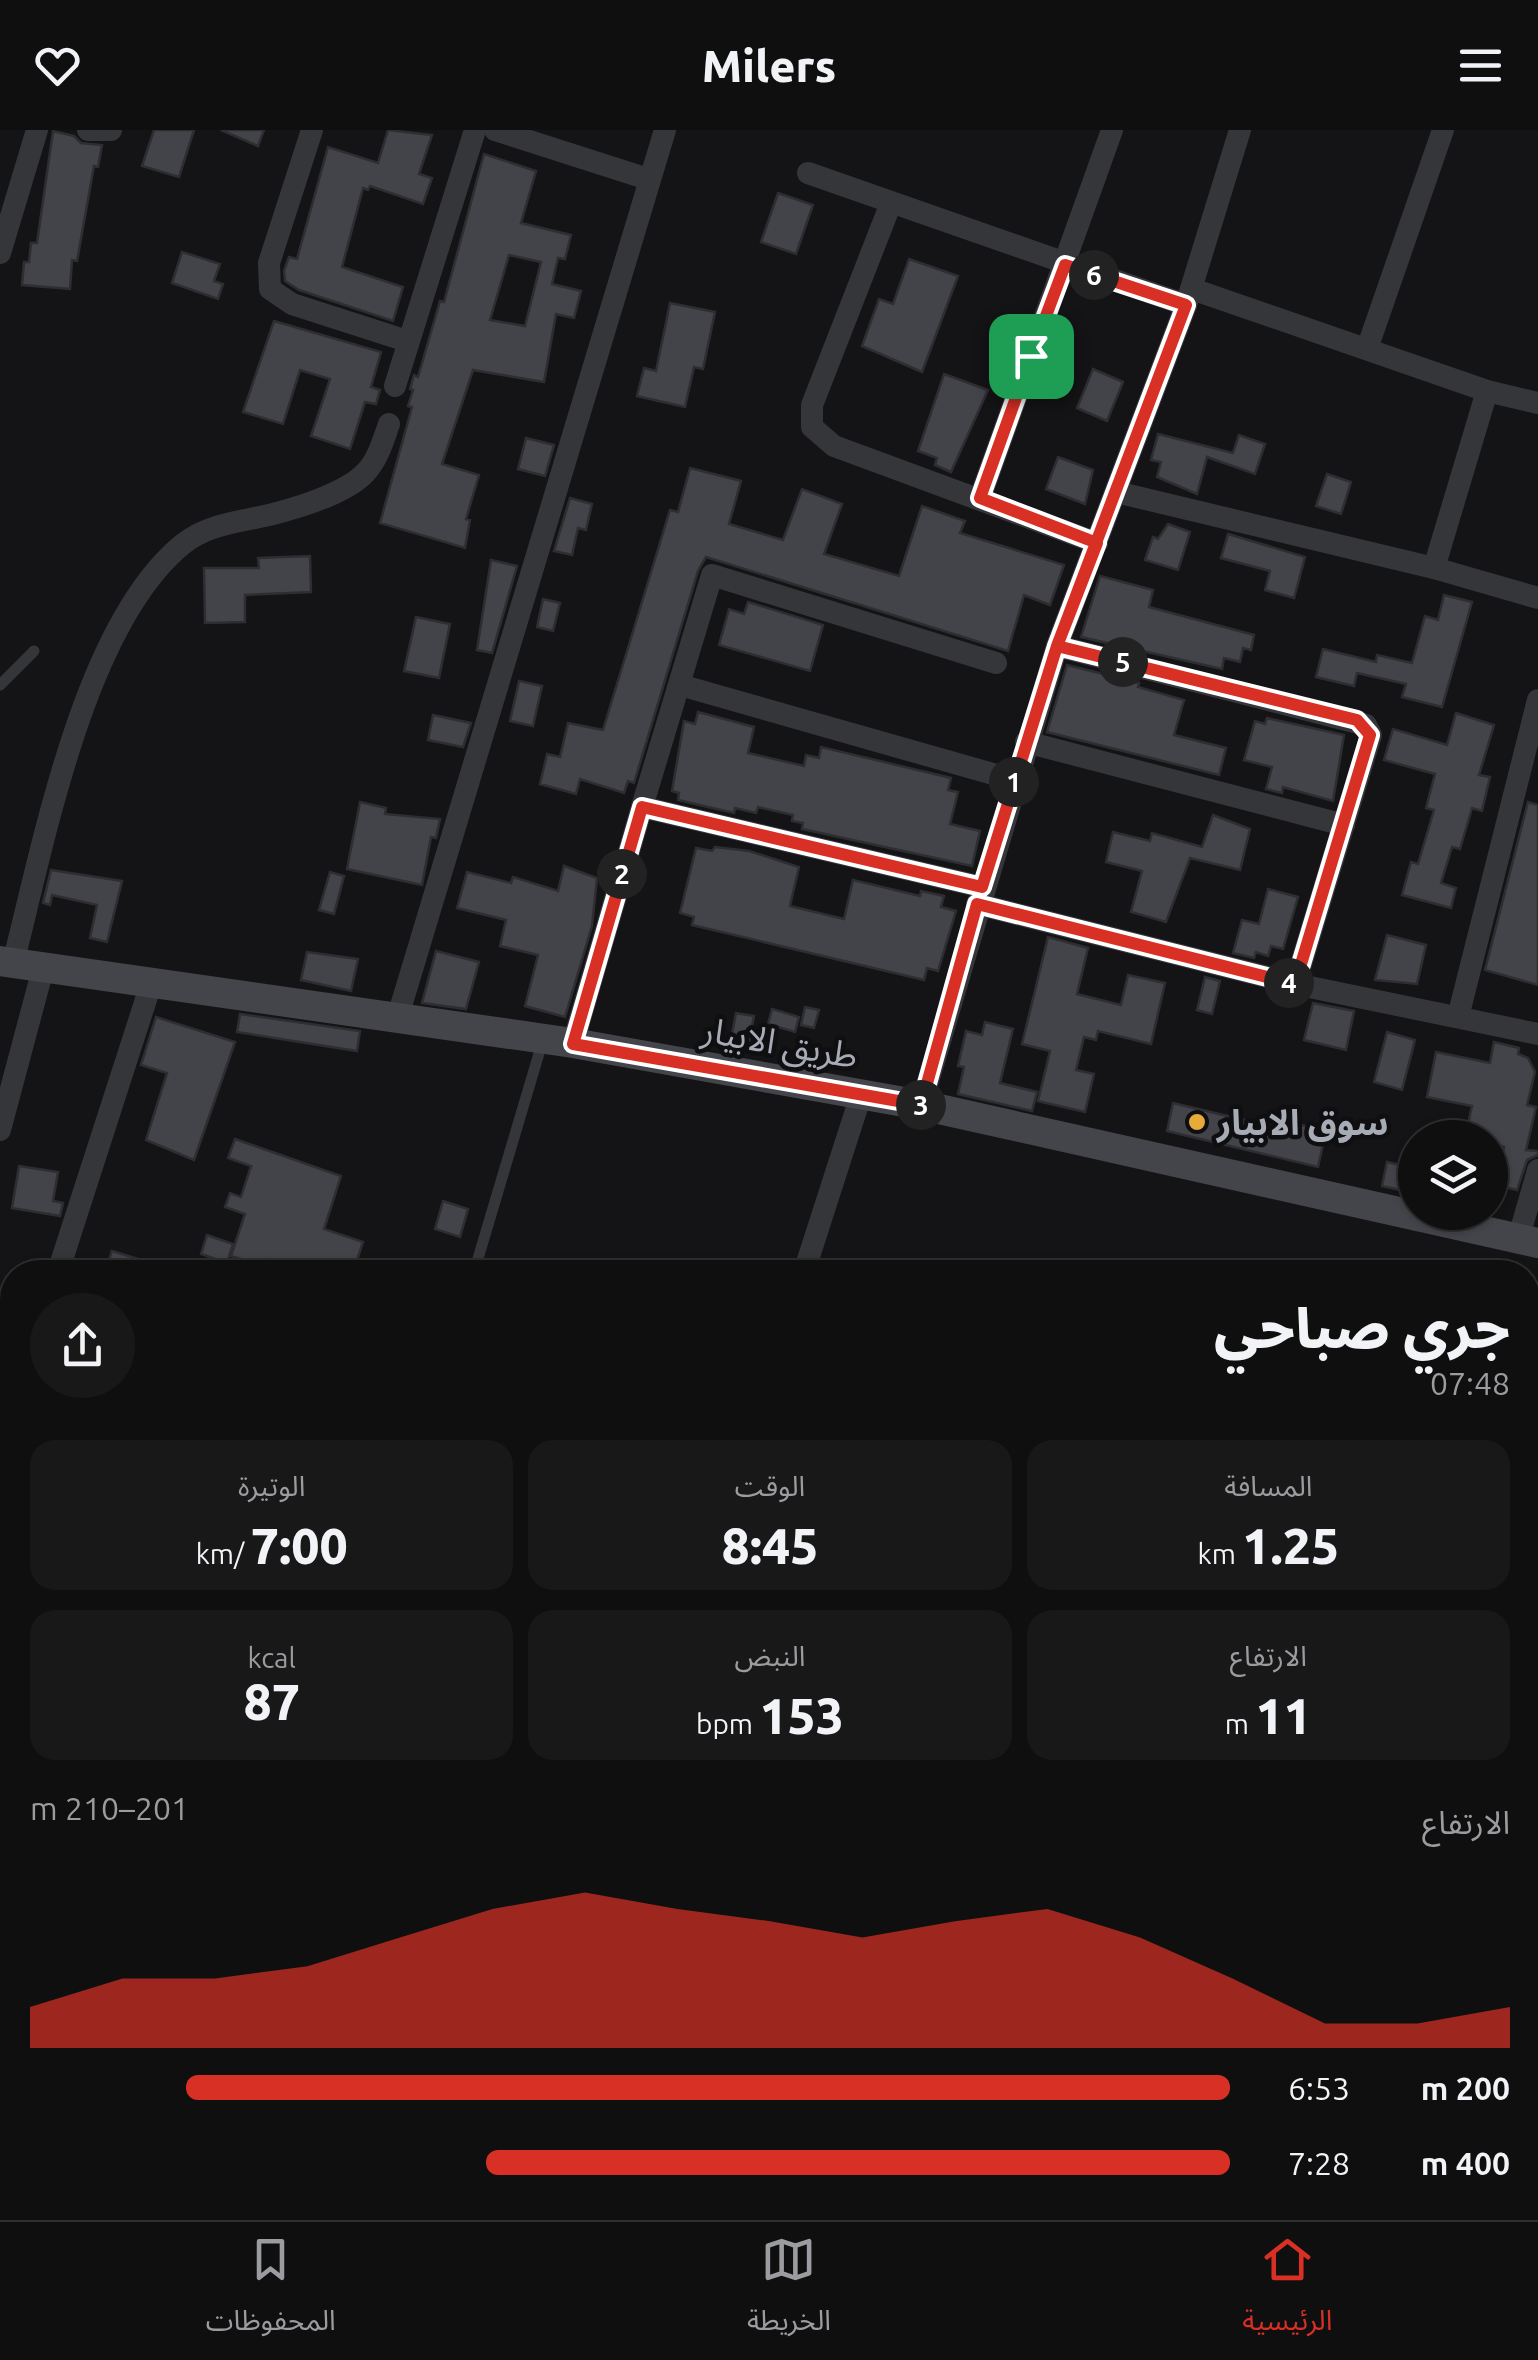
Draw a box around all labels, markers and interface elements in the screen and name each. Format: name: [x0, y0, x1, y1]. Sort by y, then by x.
icon: heart: [30, 38, 85, 93]
icon: menu: [1453, 38, 1508, 93]
text: Milers: [702, 40, 836, 91]
pin: 6: [1069, 250, 1119, 300]
text: 6: [1086, 259, 1102, 290]
pin: [989, 314, 1074, 399]
icon: arrive: [1004, 329, 1059, 384]
pin: 5: [1098, 637, 1148, 687]
text: 5: [1115, 646, 1131, 677]
pin: 1: [989, 757, 1039, 807]
text: 1: [1006, 766, 1022, 797]
pin: 2: [597, 849, 647, 899]
text: 2: [614, 858, 630, 889]
pin: 4: [1264, 958, 1314, 1008]
text: 4: [1281, 967, 1297, 998]
street label: طريق الابيار: [698, 1008, 861, 1077]
pin: 3: [896, 1080, 946, 1130]
text: 3: [913, 1089, 929, 1120]
place label: سوق الابيار: [1215, 1102, 1389, 1144]
marker: سوق الابيار: [1186, 1111, 1208, 1133]
map controls: [1398, 1120, 1508, 1230]
button: layers: [1398, 1120, 1508, 1230]
button: share: [30, 1293, 135, 1398]
text: جري صباحي: [1214, 1297, 1510, 1358]
text: 07:48: [1430, 1365, 1510, 1401]
text: الوتيرة: [238, 1470, 305, 1501]
text: الوقت: [735, 1470, 805, 1501]
text: المسافة: [1224, 1470, 1312, 1501]
text: 7:00: [251, 1517, 348, 1573]
text: 8:45: [722, 1517, 818, 1573]
text: 1.25: [1242, 1517, 1339, 1573]
text: /km: [196, 1538, 251, 1569]
text: km: [1198, 1538, 1242, 1569]
text: النبض: [735, 1640, 806, 1671]
text: الارتفاع: [1230, 1640, 1307, 1671]
text: kcal: [248, 1642, 296, 1673]
text: 87: [243, 1673, 300, 1729]
text: 153: [759, 1687, 844, 1743]
text: 11: [1255, 1687, 1312, 1743]
text: bpm: [696, 1708, 759, 1739]
text: m: [1225, 1708, 1255, 1739]
text: 201–210 m: [30, 1790, 189, 1826]
text: الارتفاع: [1422, 1804, 1510, 1840]
text: 6:53: [1288, 2070, 1350, 2106]
text: 200 m: [1421, 2070, 1510, 2106]
text: 7:28: [1288, 2145, 1350, 2181]
text: 400 m: [1421, 2145, 1510, 2181]
tab: المحفوظات: [206, 2232, 336, 2351]
tab: الخريطة: [747, 2232, 831, 2351]
tab: الرئيسية: [1242, 2232, 1332, 2351]

